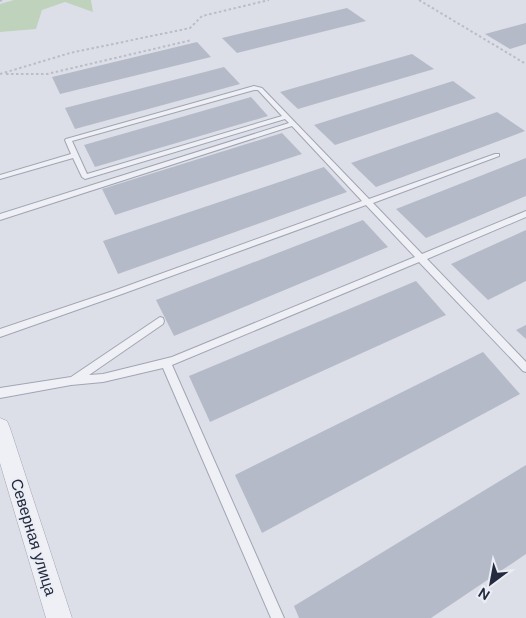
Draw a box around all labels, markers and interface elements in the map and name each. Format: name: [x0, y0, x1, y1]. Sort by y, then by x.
street label: Северная улица: [6, 476, 61, 598]
north arrow: [466, 558, 516, 608]
text: N: [475, 584, 493, 604]

